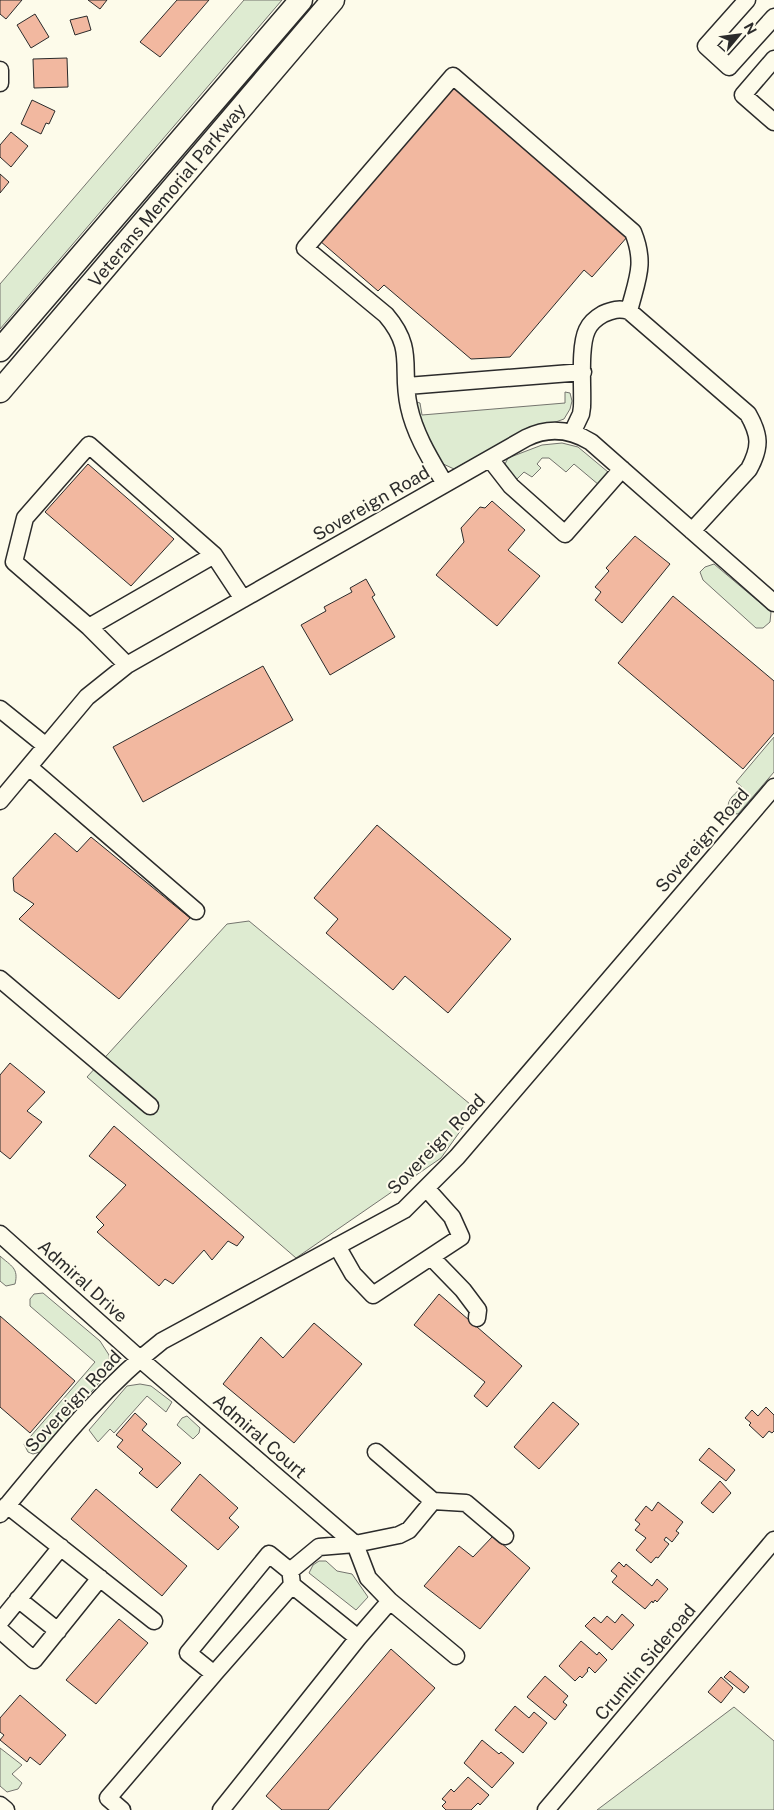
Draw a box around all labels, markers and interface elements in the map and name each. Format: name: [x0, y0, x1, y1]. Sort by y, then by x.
north arrow: [714, 10, 764, 60]
text: N: [741, 20, 760, 37]
street label: Veterans Memorial Parkway: [84, 99, 250, 291]
street label: Sovereign Road: [309, 461, 433, 545]
street label: Sovereign Road: [651, 784, 753, 896]
street label: Sovereign Road: [383, 1089, 489, 1199]
street label: Admiral Drive: [34, 1235, 132, 1327]
street label: Sovereign Road: [21, 1346, 125, 1456]
street label: Admiral Court: [209, 1390, 311, 1482]
street label: Crumlin Sideroad: [590, 1600, 700, 1724]

